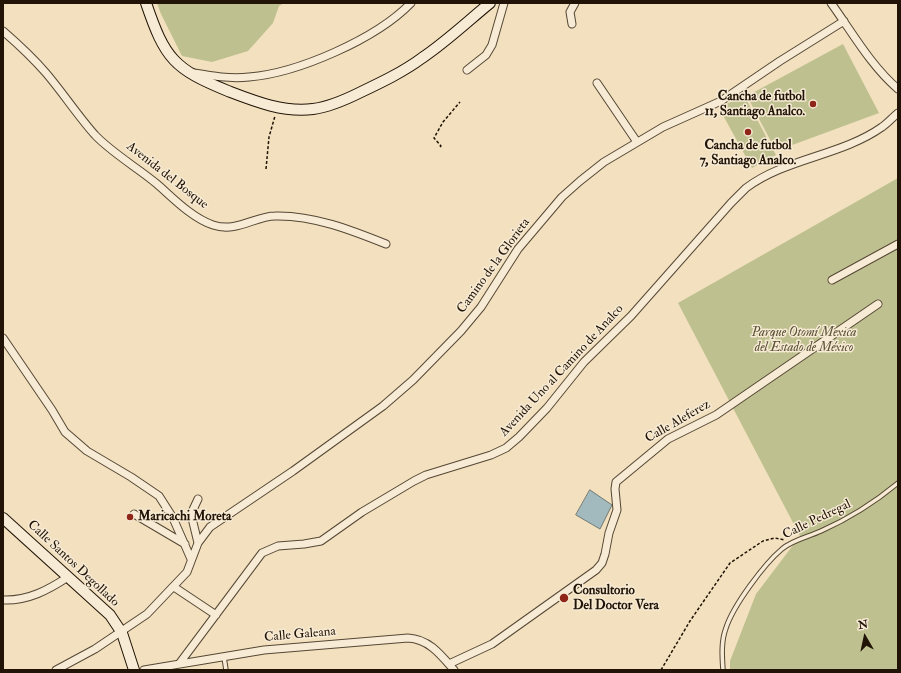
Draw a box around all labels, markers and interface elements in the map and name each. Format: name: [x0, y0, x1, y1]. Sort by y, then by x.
place label: Cancha de futbol 11, Santiago Analco.: [705, 89, 805, 120]
marker: Cancha de futbol 11, Santiago Analco.: [808, 99, 818, 109]
marker: Cancha de futbol 7, Santiago Analco.: [743, 127, 753, 137]
place label: Cancha de futbol 7, Santiago Analco.: [700, 138, 796, 169]
street label: Avenida del Bosque: [123, 139, 211, 213]
street label: Camino de la Glorieta: [454, 215, 534, 317]
street label: Avenida Uno al Camino de Analco: [497, 302, 627, 440]
park label: Parque Otomí Mexica del Estado de México: [751, 325, 857, 356]
street label: Calle Aleferez: [643, 397, 713, 447]
street label: Calle Pedregal: [780, 497, 854, 543]
place label: Maricachi Moreta: [138, 509, 231, 525]
marker: Maricachi Moreta: [125, 512, 135, 522]
street label: Calle Santos Degollado: [24, 517, 122, 611]
place label: Consultorio Del Doctor Vera: [573, 583, 659, 614]
marker: Consultorio Del Doctor Vera: [558, 592, 570, 604]
north arrow: [845, 617, 885, 657]
text: N: [857, 617, 869, 632]
street label: Calle Galeana: [263, 624, 337, 646]

